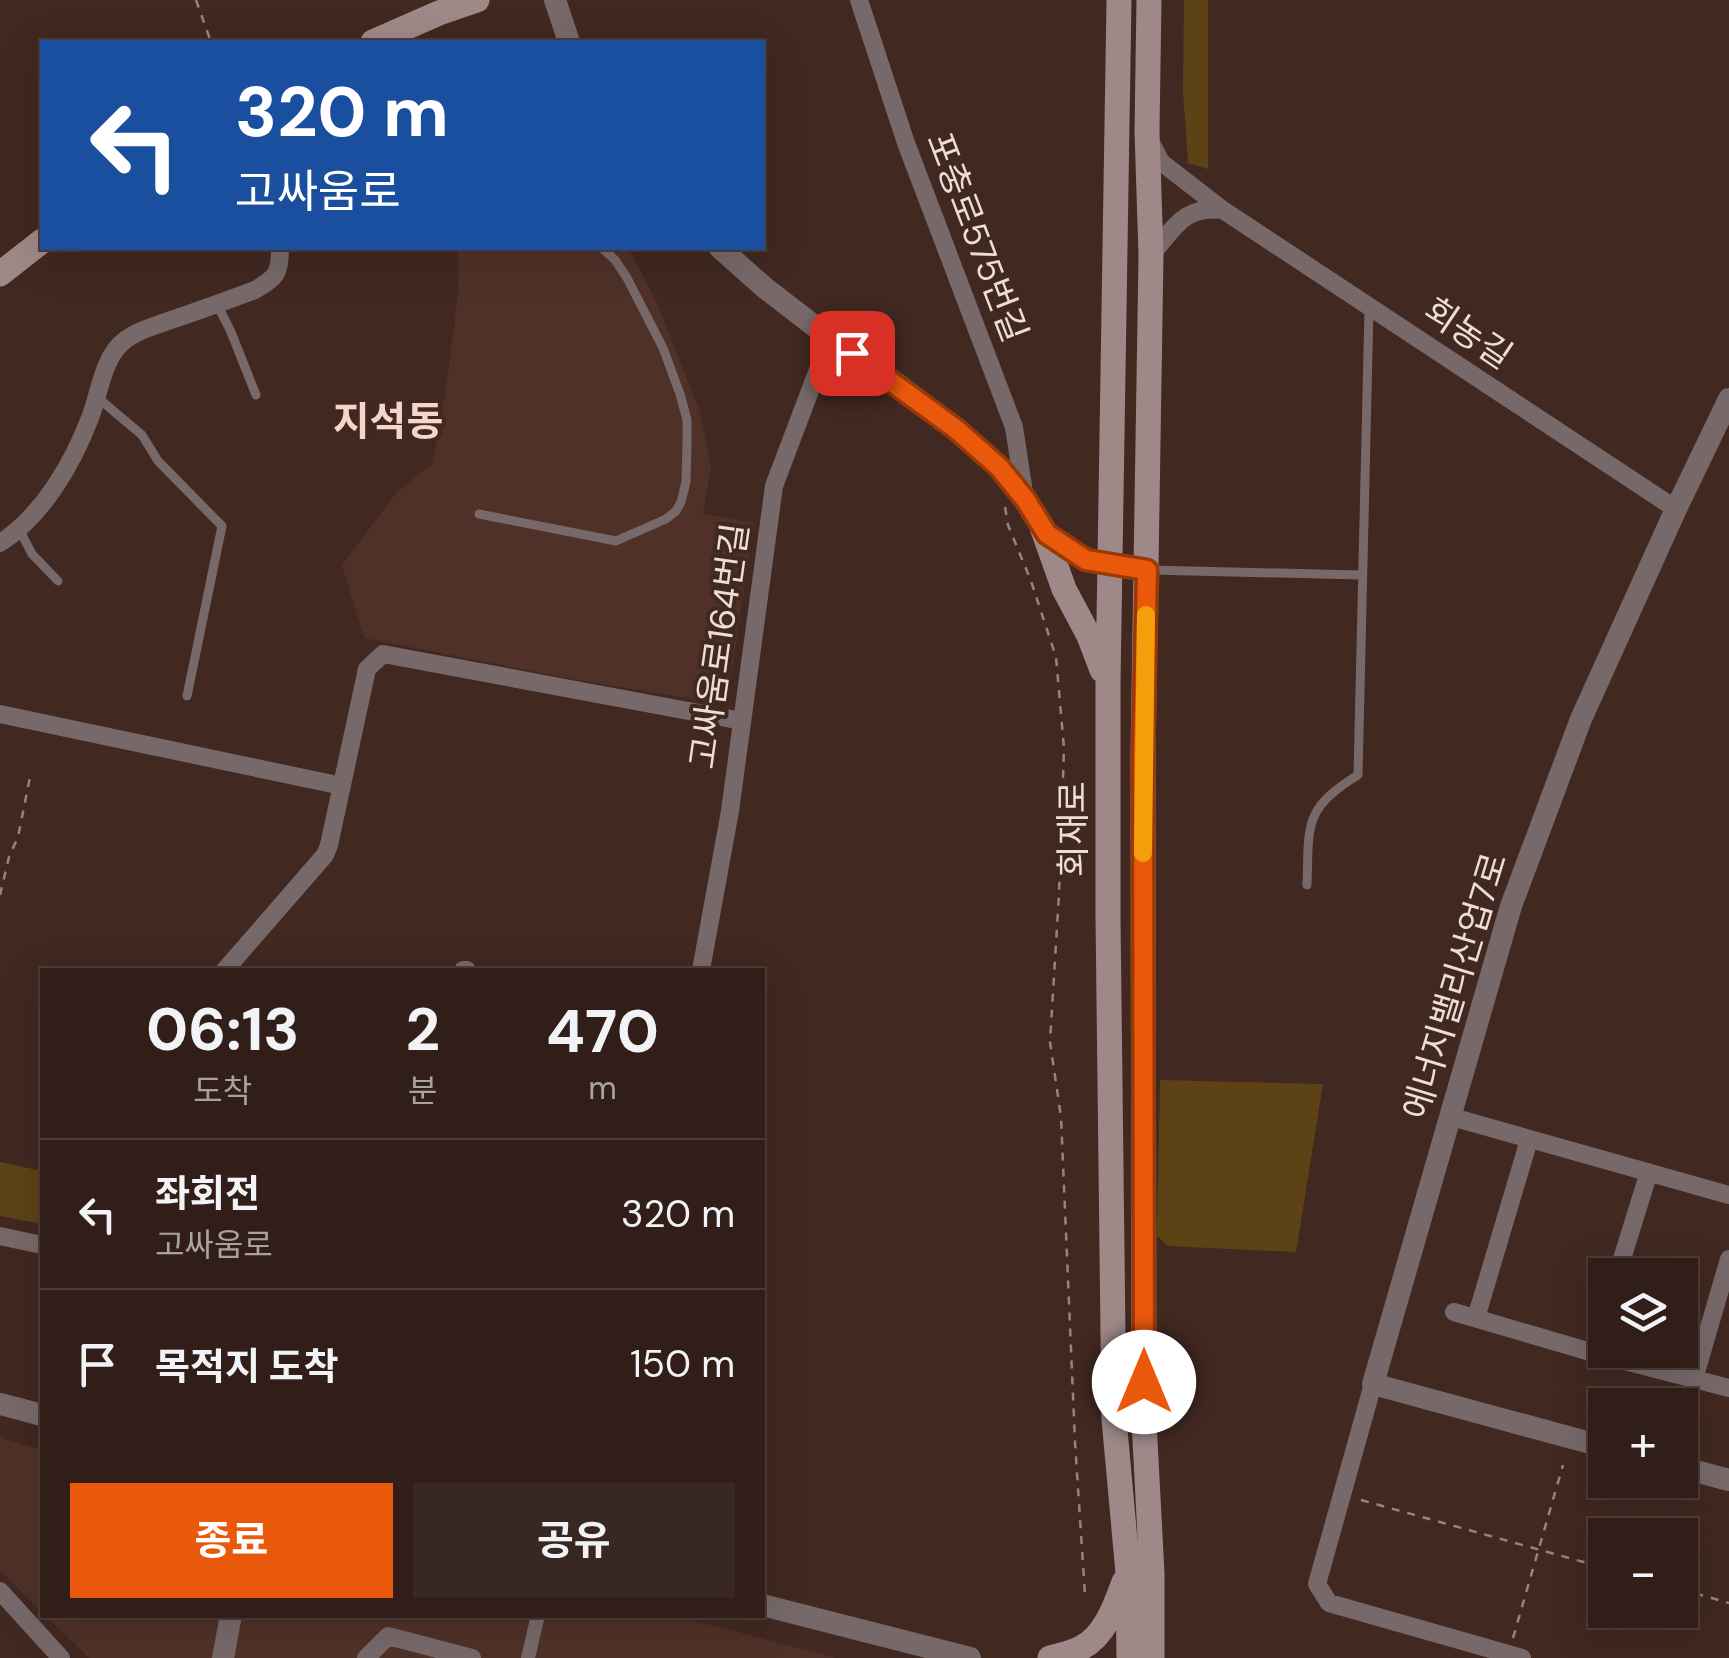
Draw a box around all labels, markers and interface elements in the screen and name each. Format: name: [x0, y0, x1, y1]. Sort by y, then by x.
text: 320 m: [235, 67, 449, 158]
icon: left: [70, 80, 200, 210]
street label: 포충로575번길: [916, 126, 1038, 348]
text: 고싸움로: [235, 162, 401, 221]
street label: 회농길: [1415, 287, 1521, 379]
pin: [810, 311, 895, 396]
icon: arrive: [825, 326, 880, 381]
district label: 지석동: [333, 395, 443, 447]
street label: 고싸움로164번길: [679, 520, 759, 772]
street label: 회재로: [1050, 781, 1096, 877]
street label: 에너지밸리산업7로: [1393, 847, 1517, 1125]
text: 06:13: [146, 990, 299, 1069]
text: 2: [405, 990, 440, 1069]
text: 470: [546, 992, 659, 1071]
text: m: [588, 1067, 617, 1109]
text: 도착: [193, 1070, 252, 1112]
text: 분: [408, 1070, 437, 1112]
text: 좌회전: [155, 1169, 260, 1219]
icon: left: [70, 1187, 125, 1242]
text: 320 m: [621, 1189, 735, 1239]
text: 고싸움로: [155, 1224, 273, 1266]
map controls: [1588, 1258, 1698, 1628]
button: layers: [1588, 1258, 1698, 1368]
position arrow: [1092, 1330, 1196, 1434]
icon: arrive: [70, 1337, 125, 1392]
text: 150 m: [630, 1339, 735, 1389]
text: 목적지 도착: [155, 1342, 339, 1392]
button: +: [1588, 1388, 1698, 1498]
button: 종료: [70, 1483, 393, 1598]
button: 공유: [413, 1483, 735, 1598]
button: −: [1588, 1518, 1698, 1628]

